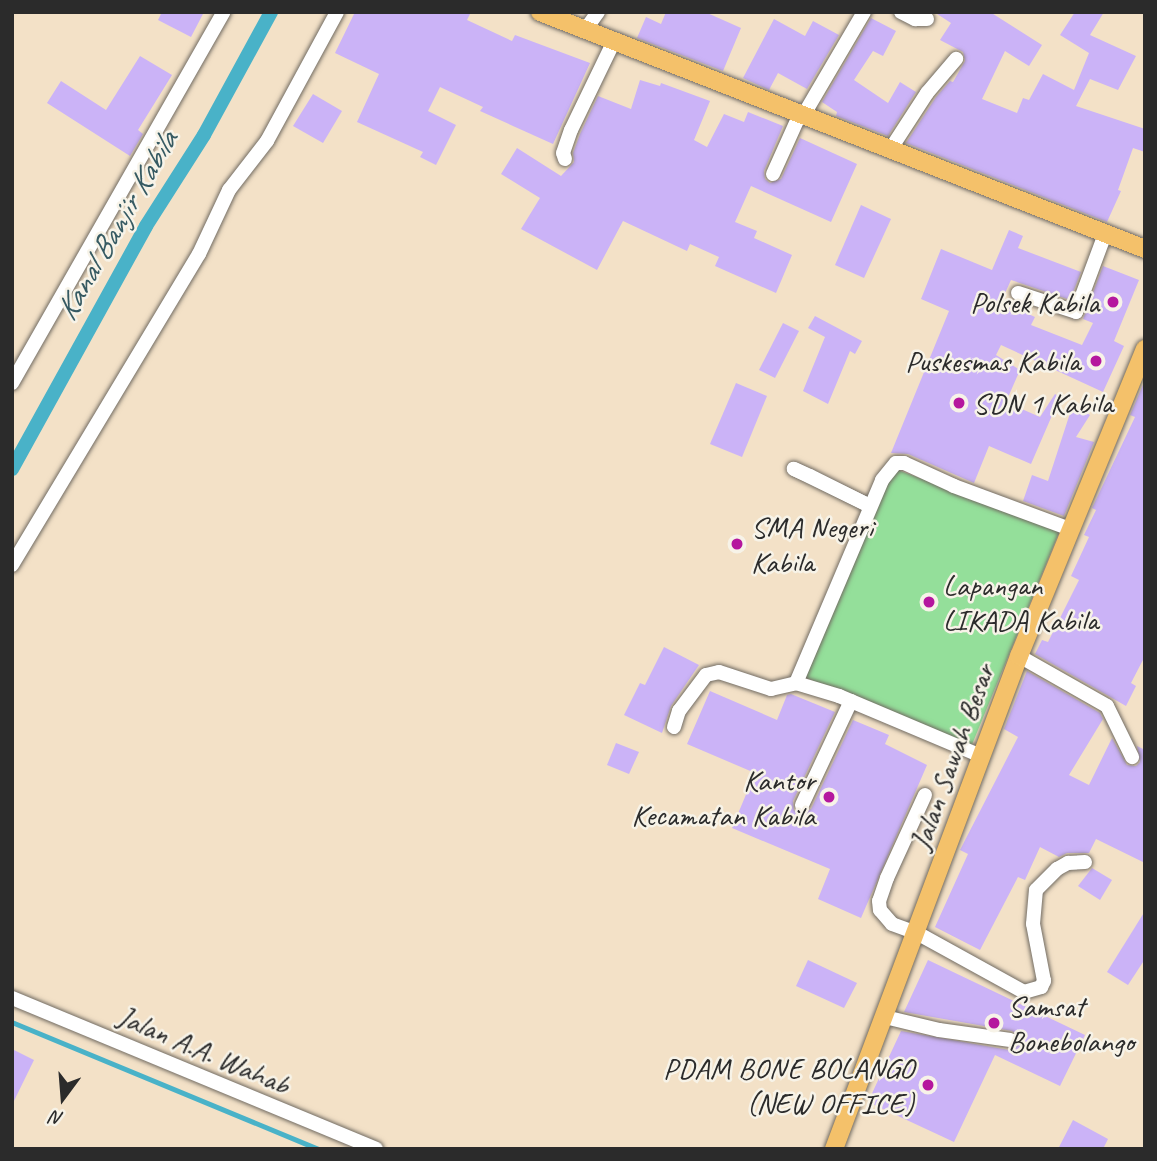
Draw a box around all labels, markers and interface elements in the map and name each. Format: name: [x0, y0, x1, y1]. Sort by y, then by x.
water label: Kanal Banjir Kabila: [47, 124, 187, 328]
place label: Polsek Kabila: [969, 284, 1099, 320]
marker: Polsek Kabila: [1105, 294, 1121, 310]
place label: Puskesmas Kabila: [905, 343, 1080, 379]
marker: Puskesmas Kabila: [1086, 351, 1106, 371]
place label: SDN 1 Kabila: [973, 385, 1113, 421]
marker: SDN 1 Kabila: [951, 395, 967, 411]
place label: SMA Negeri Kabila: [751, 509, 874, 580]
marker: SMA Negeri Kabila: [729, 536, 745, 552]
place label: Lapangan LIKADA Kabila: [943, 567, 1098, 638]
marker: Lapangan LIKADA Kabila: [921, 594, 937, 610]
street label: Jalan Sawah Besar: [902, 660, 1002, 854]
place label: Kantor Kecamatan Kabila: [631, 762, 815, 832]
marker: Kantor Kecamatan Kabila: [821, 789, 837, 805]
place label: Samsat Bonebolango: [1008, 988, 1134, 1058]
street label: Jalan A.A. Wahab: [113, 998, 295, 1102]
marker: Samsat Bonebolango: [986, 1015, 1002, 1031]
place label: PDAM BONE BOLANGO (NEW OFFICE): [664, 1050, 914, 1120]
north arrow: [28, 1063, 98, 1133]
marker: PDAM BONE BOLANGO (NEW OFFICE): [920, 1077, 936, 1093]
text: N: [48, 1105, 66, 1131]

